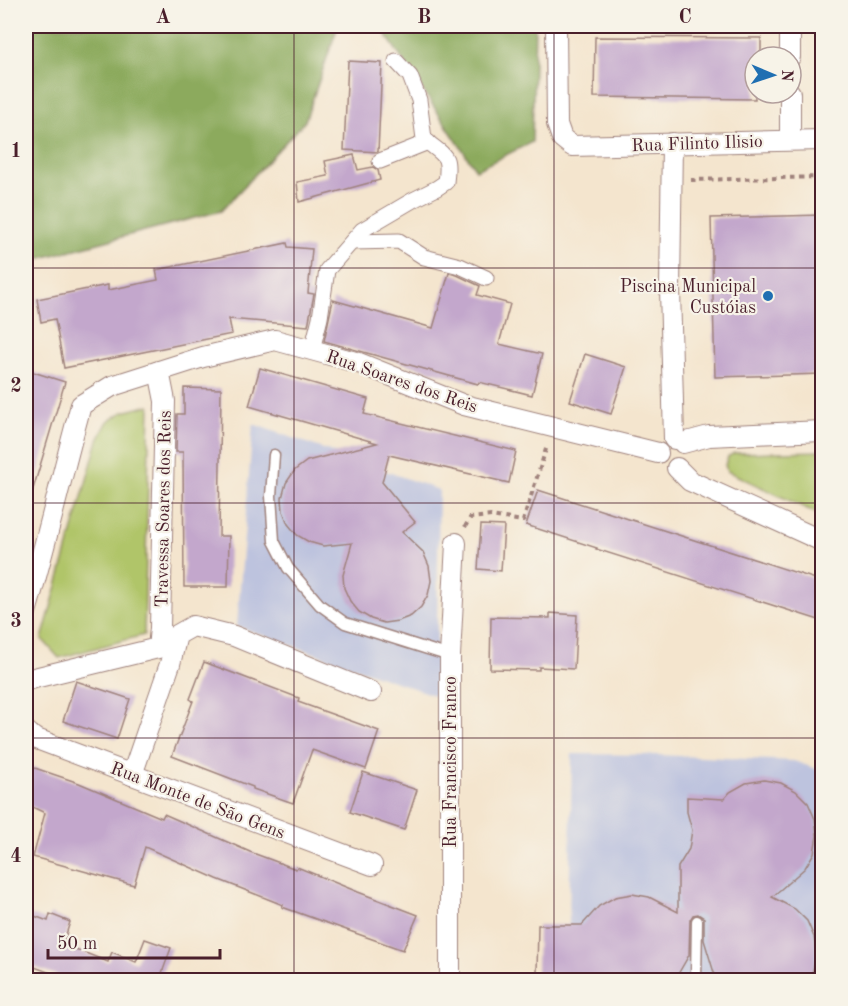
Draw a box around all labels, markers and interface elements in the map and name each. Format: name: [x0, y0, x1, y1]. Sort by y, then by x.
text: A: [155, 8, 171, 28]
text: B: [417, 8, 431, 28]
text: C: [678, 8, 692, 28]
north arrow: [743, 45, 803, 105]
text: N: [778, 69, 794, 83]
street label: Rua Filinto Ilisio: [631, 133, 763, 155]
text: 1: [10, 142, 22, 162]
place label: Piscina Municipal Custóias: [620, 278, 756, 317]
marker: Piscina Municipal Custóias: [761, 289, 775, 303]
street label: Rua Soares dos Reis: [324, 348, 480, 416]
text: 2: [10, 377, 22, 397]
street label: Travessa Soares dos Reis: [153, 410, 175, 608]
text: 3: [10, 612, 22, 632]
street label: Rua Francisco Franco: [442, 676, 460, 848]
street label: Rua Monte de São Gens: [108, 759, 288, 843]
text: 4: [10, 847, 22, 867]
scale bar: [48, 922, 220, 960]
text: 50 m: [57, 935, 97, 953]

